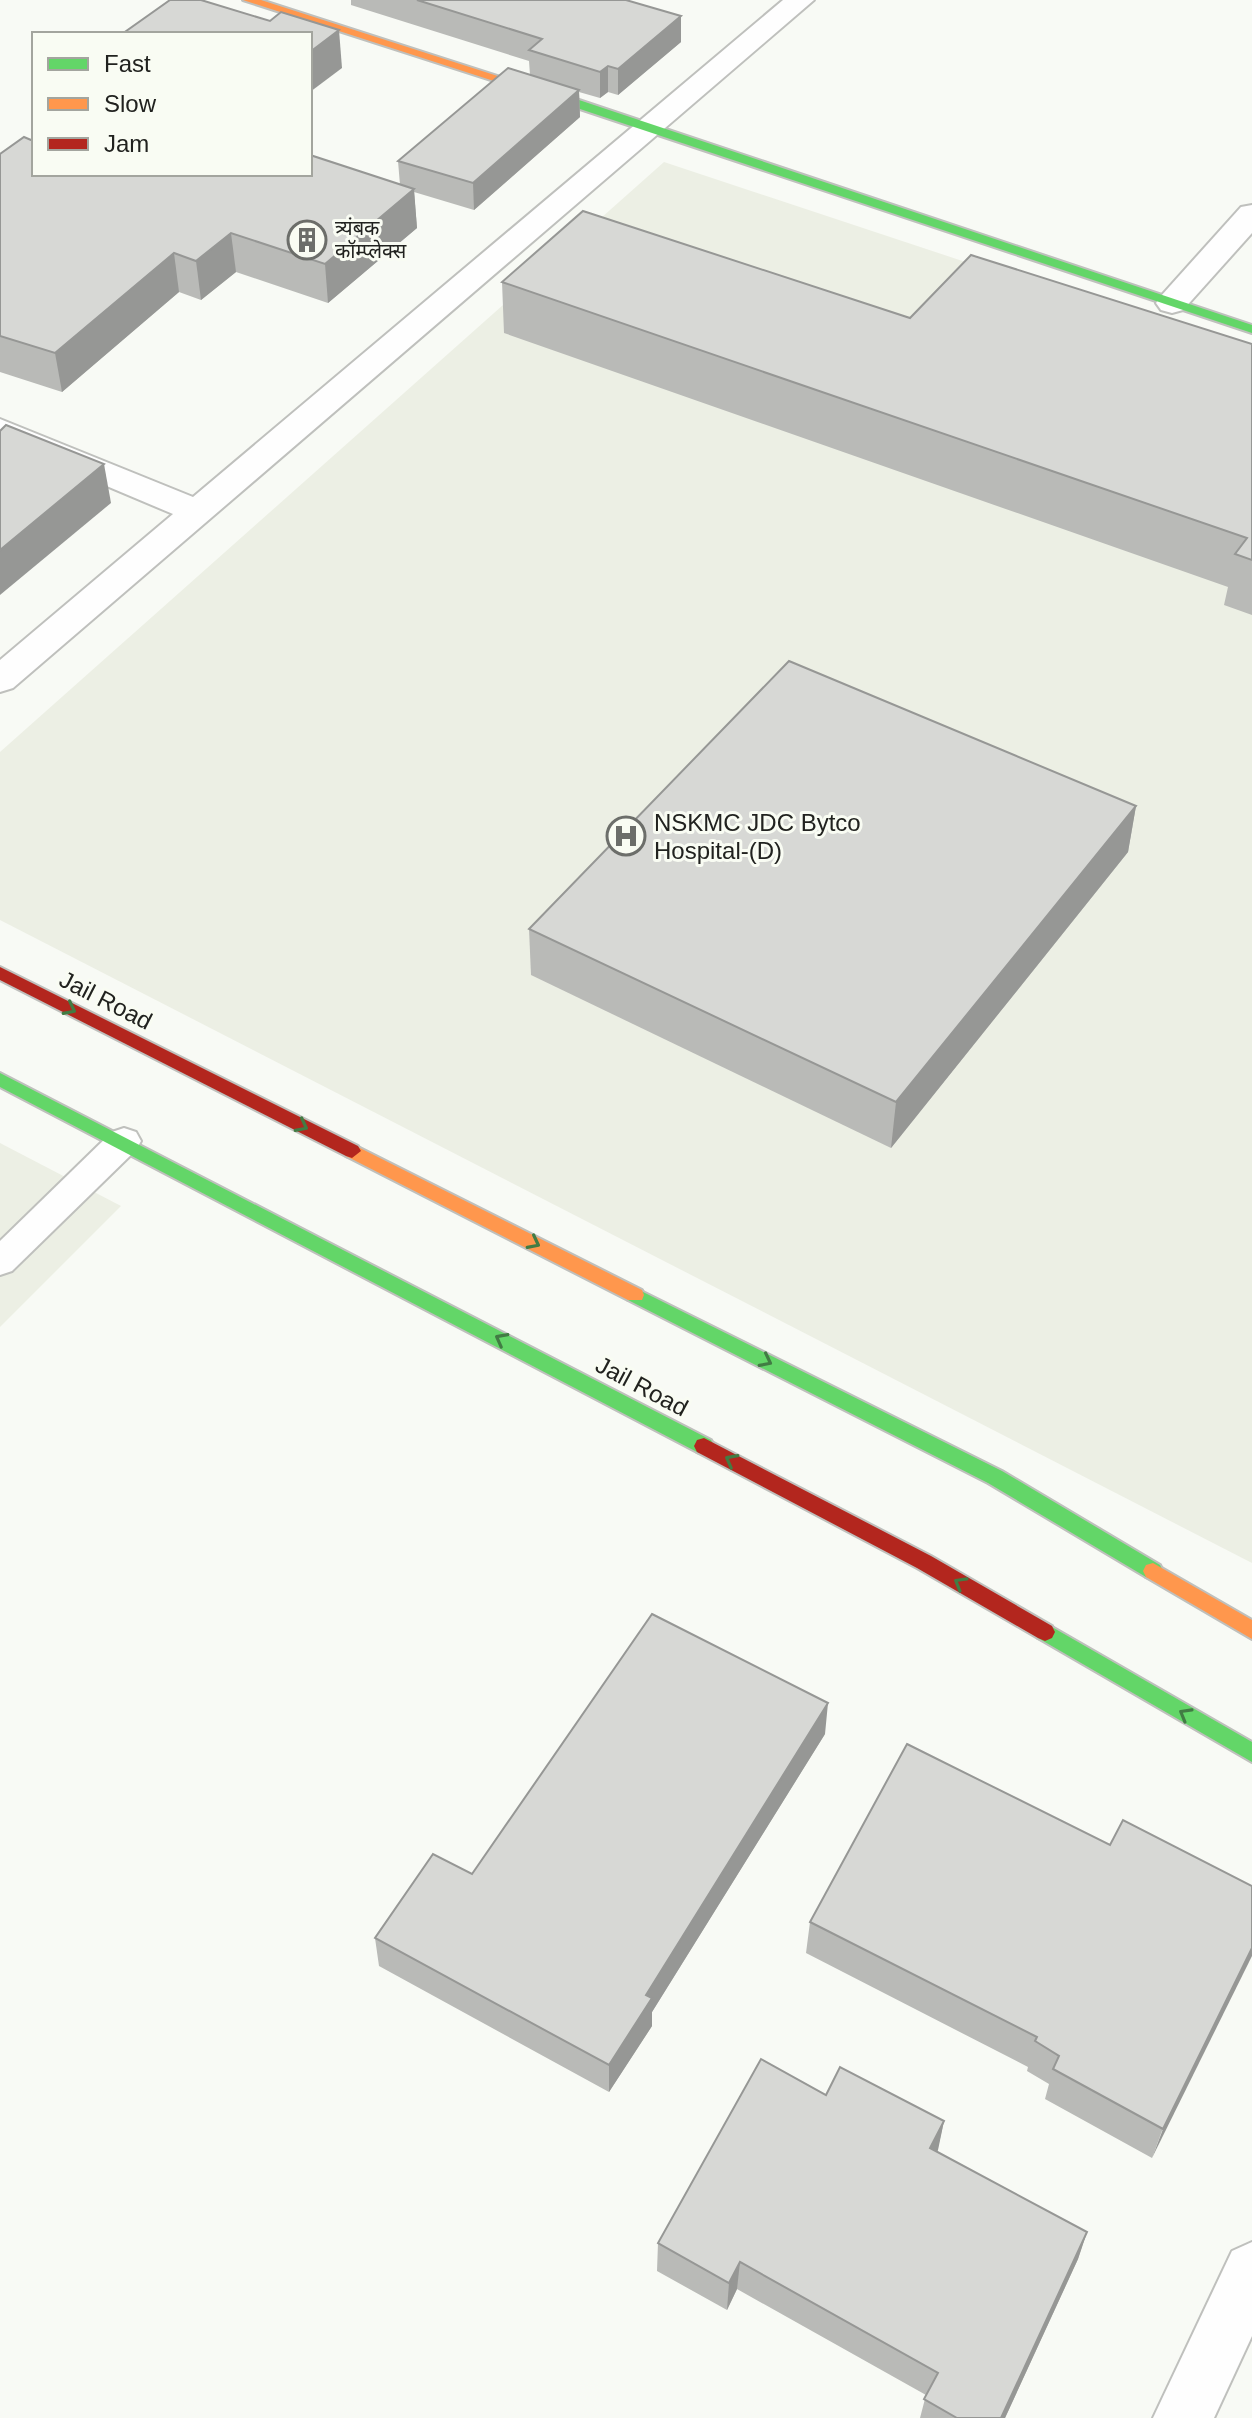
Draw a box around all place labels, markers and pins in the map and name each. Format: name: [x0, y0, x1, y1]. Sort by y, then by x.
place label: त्र्यंबक कॉम्प्लेक्स: [335, 217, 407, 262]
building icon: त्र्यंबक कॉम्प्लेक्स: [286, 219, 328, 261]
place label: NSKMC JDC Bytco Hospital-(D): [654, 809, 861, 864]
hospital icon: NSKMC JDC Bytco Hospital-(D): [605, 815, 647, 857]

